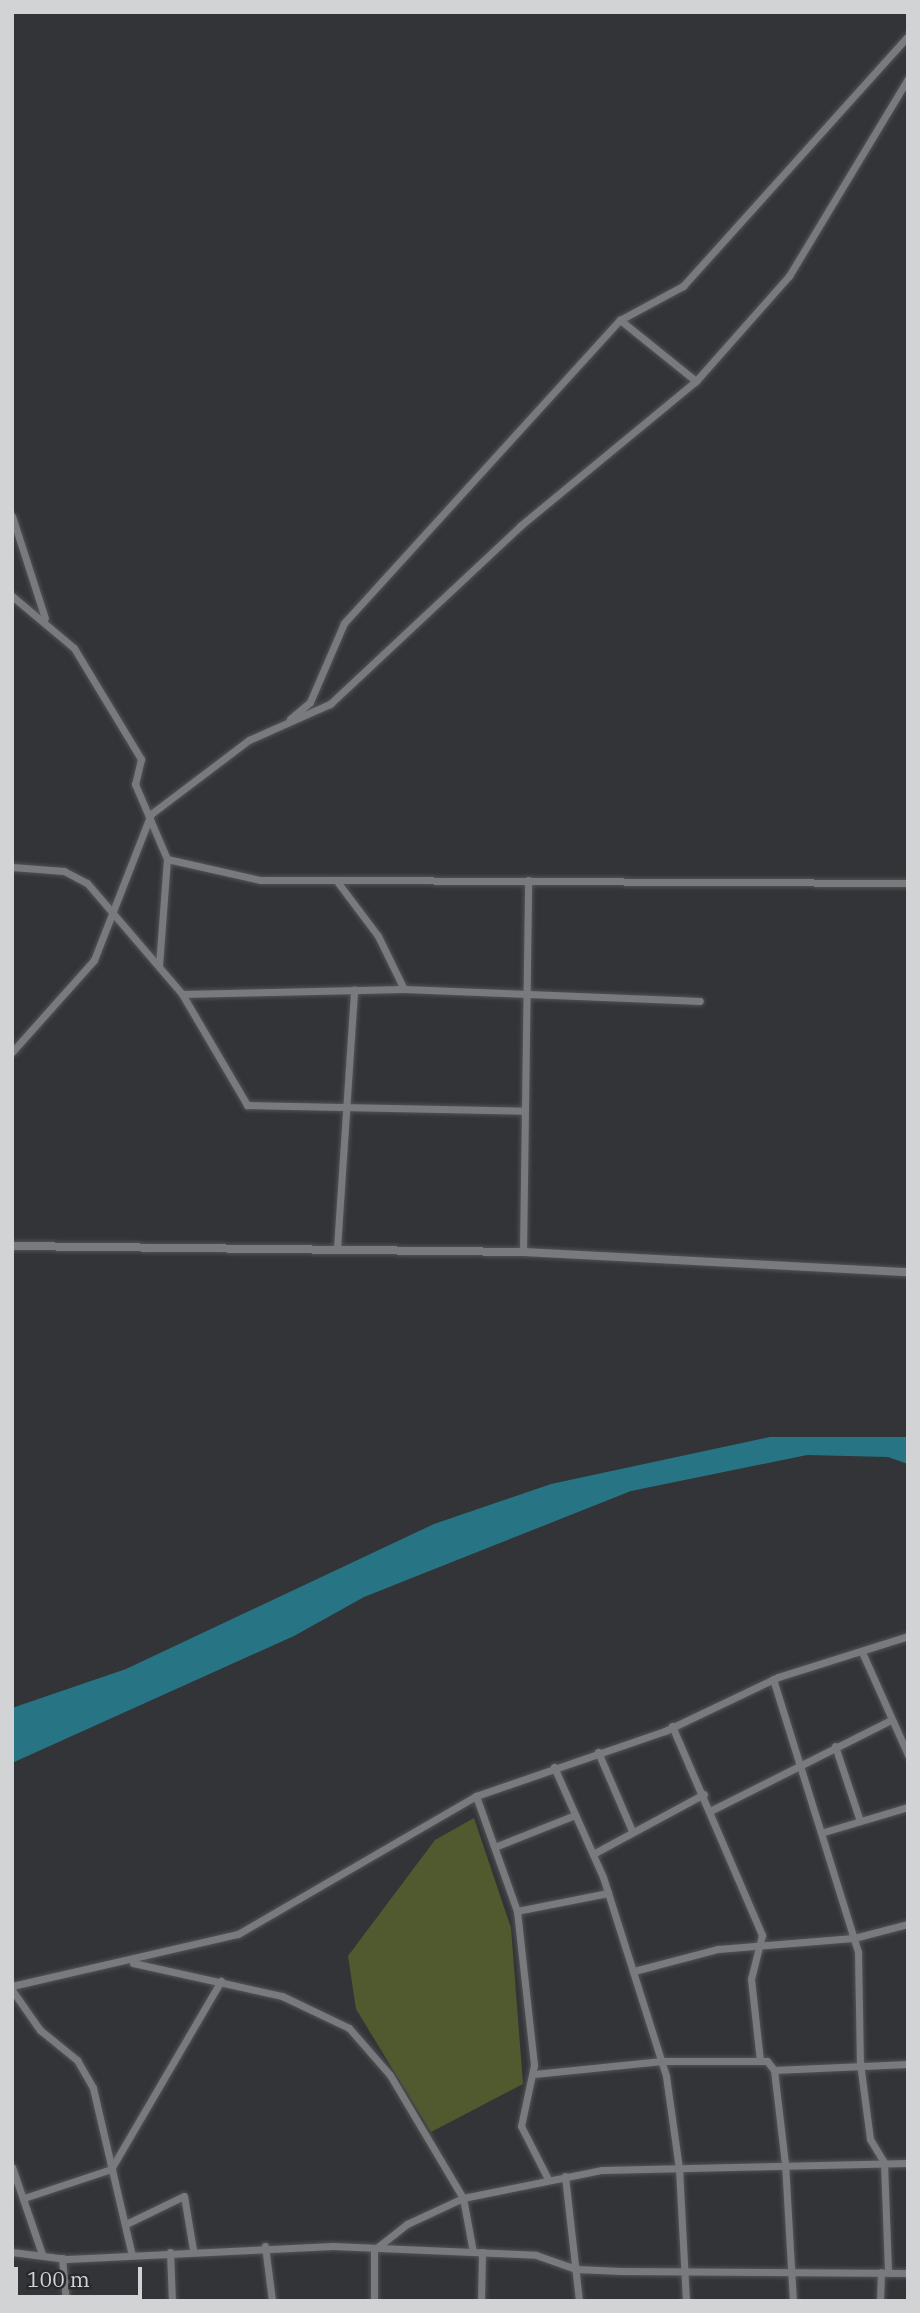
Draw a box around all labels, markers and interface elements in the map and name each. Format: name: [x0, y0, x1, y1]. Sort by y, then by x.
scale bar: [18, 2254, 145, 2298]
text: 100 m: [27, 2265, 90, 2293]

